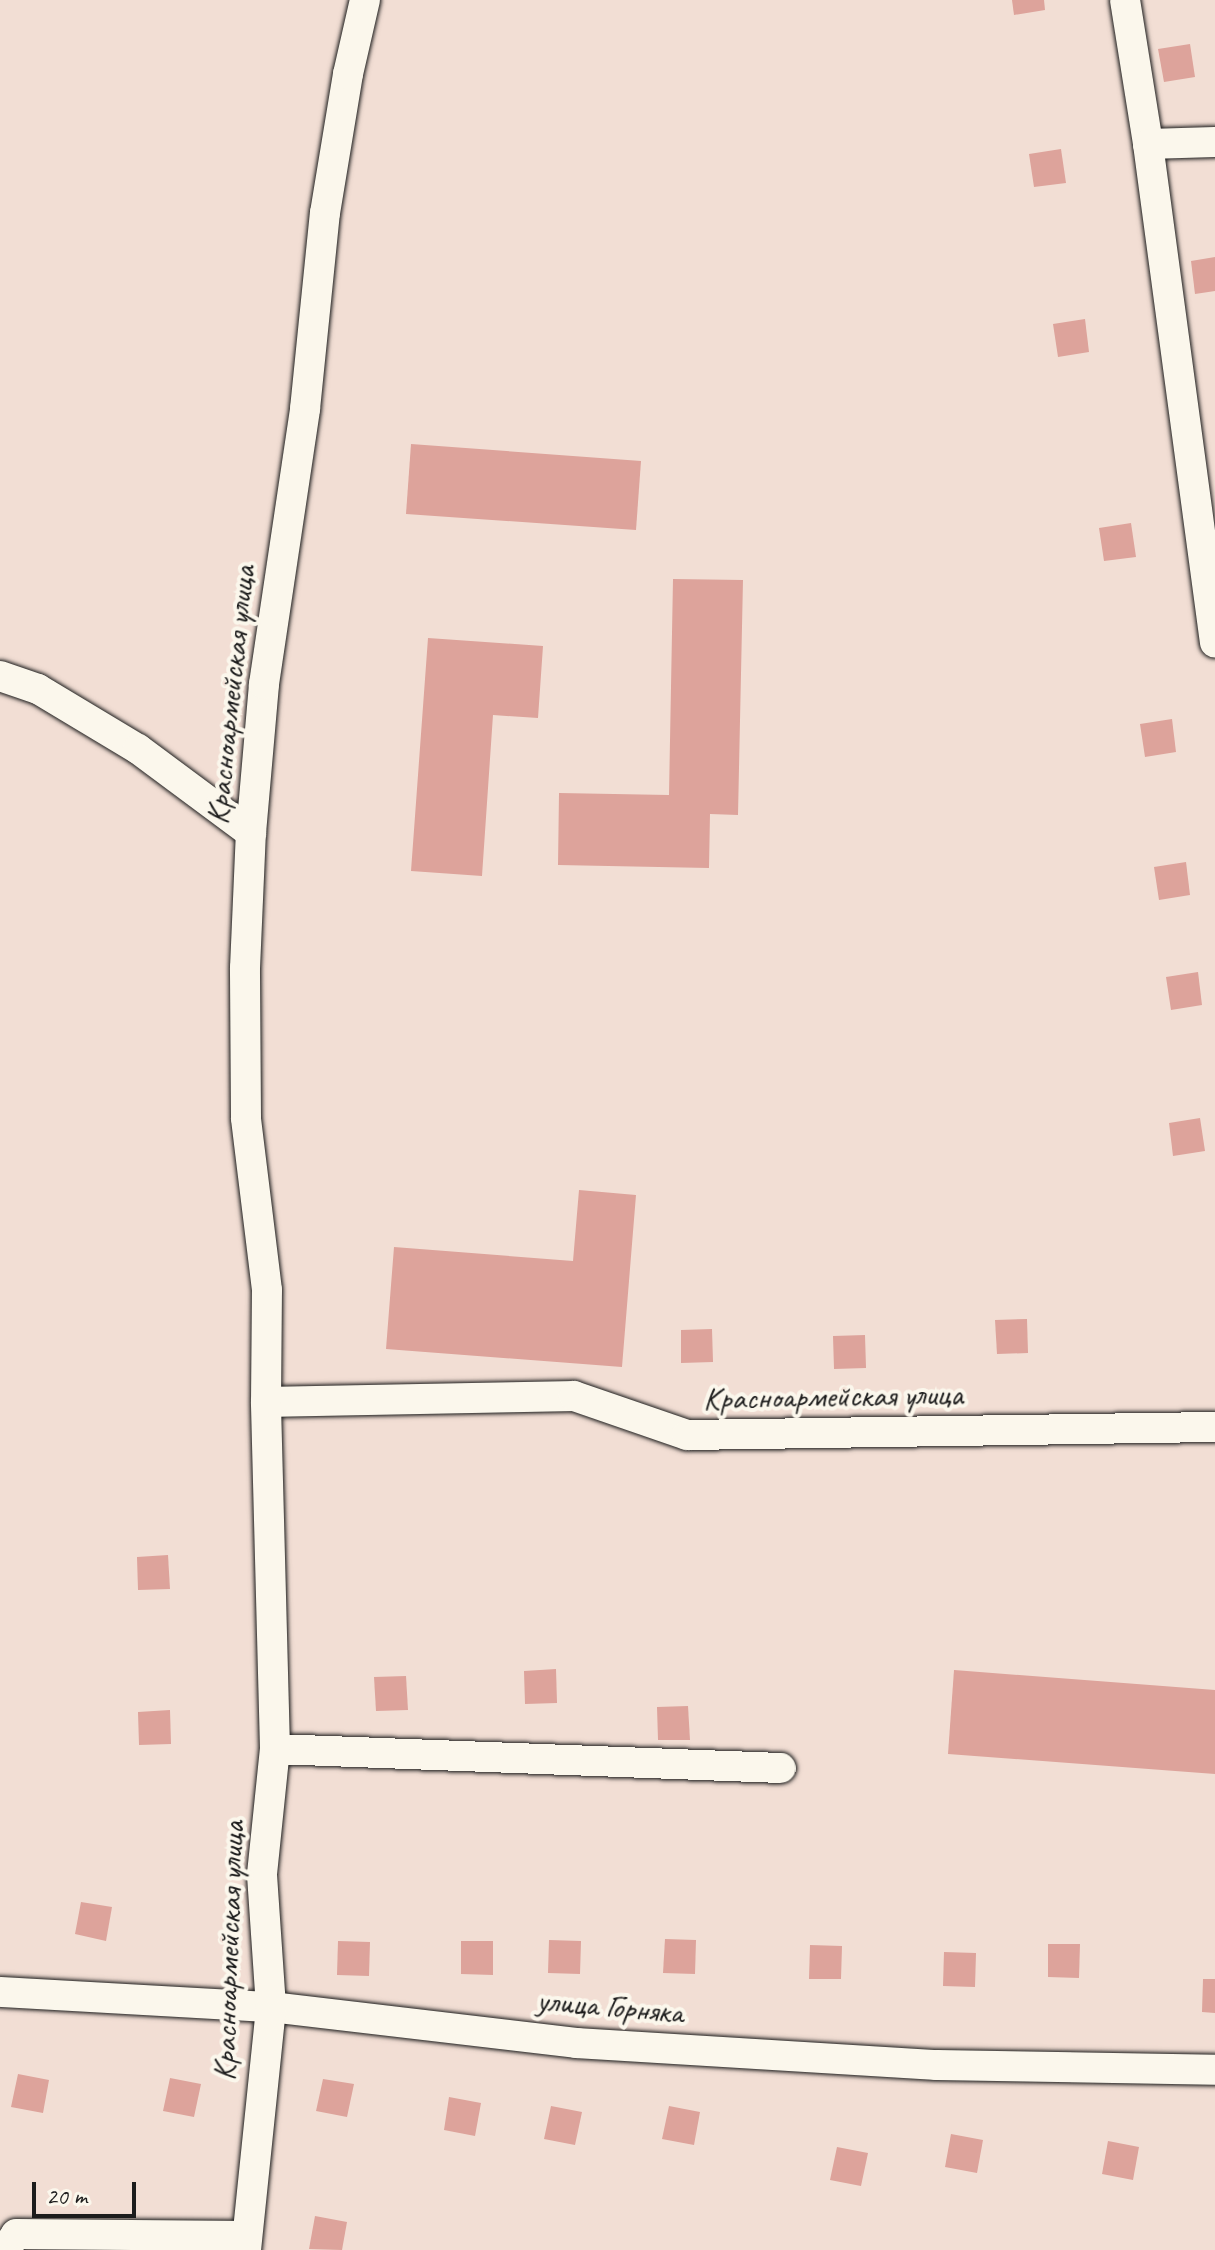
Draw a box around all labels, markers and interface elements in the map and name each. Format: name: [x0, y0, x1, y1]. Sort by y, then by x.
street label: Красноармейская улица: [198, 563, 264, 827]
street label: Красноармейская улица: [702, 1376, 964, 1418]
street label: Красноармейская улица: [205, 1819, 253, 2083]
street label: улица Горняка: [535, 1982, 685, 2032]
scale bar: [36, 2166, 140, 2216]
text: 20 m: [46, 2181, 87, 2211]

